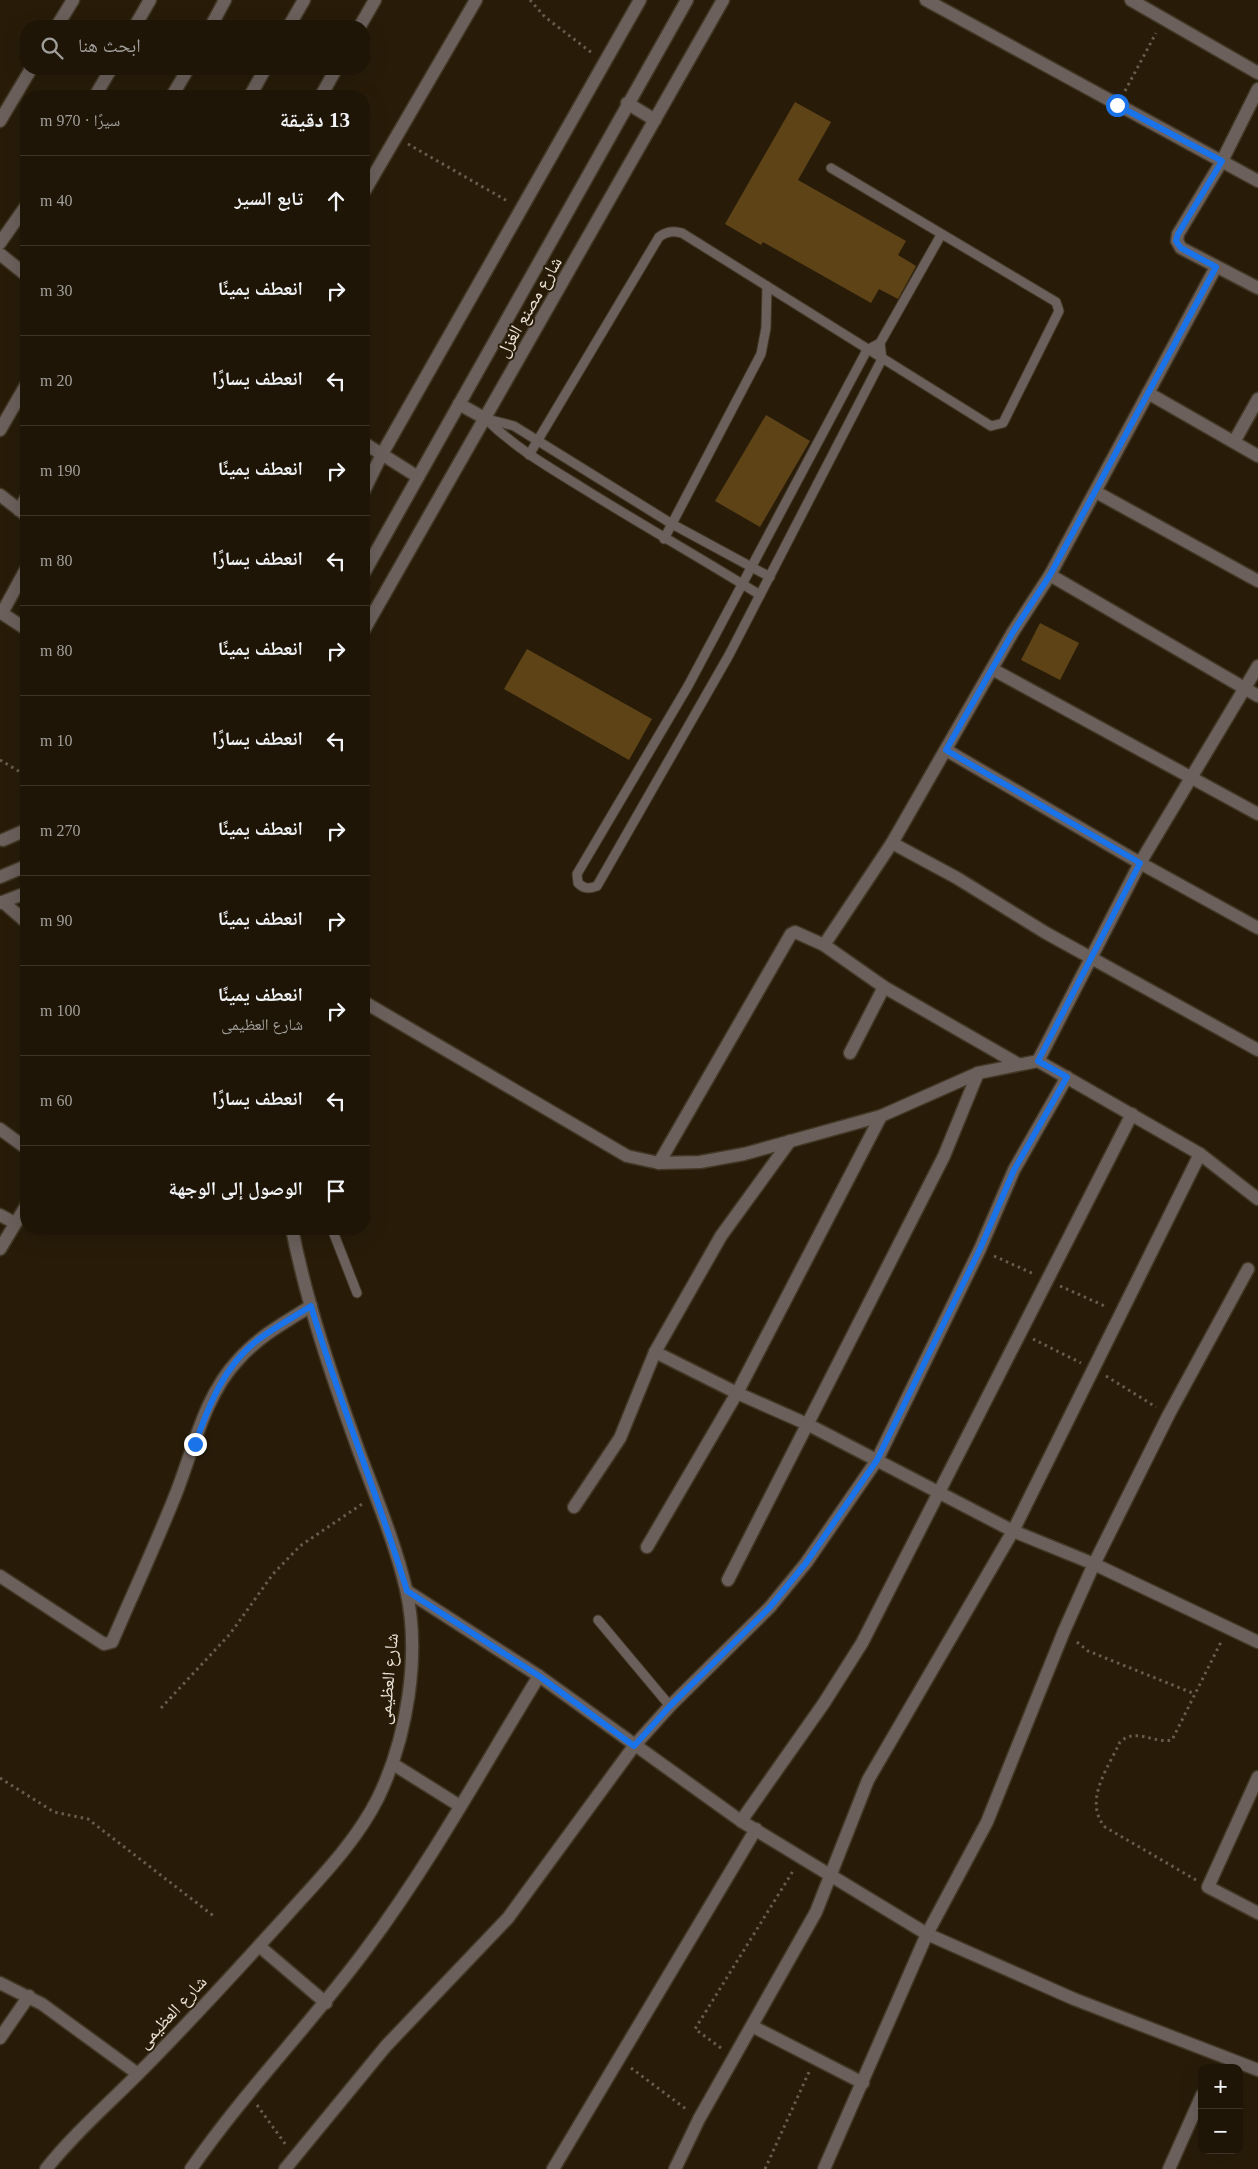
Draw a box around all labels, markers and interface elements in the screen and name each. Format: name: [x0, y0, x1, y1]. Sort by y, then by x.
search box: [20, 20, 370, 75]
icon: search: [38, 34, 66, 62]
text: ابحث هنا: [78, 35, 141, 56]
route start: [1106, 94, 1129, 117]
text: 13 دقيقة: [280, 108, 350, 132]
text: سيرًا · 970 m: [40, 112, 120, 129]
icon: ahead: [322, 187, 350, 215]
text: تابع السير: [235, 188, 303, 209]
text: 40 m: [40, 192, 72, 209]
street label: شارع مصنع الغزل: [492, 253, 568, 362]
icon: right: [322, 277, 350, 305]
text: انعطف يمينًا: [218, 278, 303, 299]
text: 30 m: [40, 282, 72, 299]
icon: left: [322, 367, 350, 395]
text: انعطف يسارًا: [212, 368, 303, 389]
text: 20 m: [40, 372, 72, 389]
icon: right: [322, 457, 350, 485]
text: انعطف يمينًا: [218, 458, 303, 479]
text: 190 m: [40, 462, 80, 479]
icon: left: [322, 547, 350, 575]
text: انعطف يسارًا: [212, 548, 303, 569]
text: 80 m: [40, 552, 72, 569]
icon: right: [322, 637, 350, 665]
text: انعطف يمينًا: [218, 638, 303, 659]
text: 80 m: [40, 642, 72, 659]
icon: left: [322, 727, 350, 755]
text: انعطف يسارًا: [212, 728, 303, 749]
text: 10 m: [40, 732, 72, 749]
icon: right: [322, 817, 350, 845]
text: انعطف يمينًا: [218, 818, 303, 839]
text: 270 m: [40, 822, 80, 839]
icon: right: [322, 907, 350, 935]
text: انعطف يمينًا: [218, 908, 303, 929]
text: 90 m: [40, 912, 72, 929]
text: انعطف يمينًا: [218, 984, 303, 1005]
icon: right: [322, 997, 350, 1025]
text: 100 m: [40, 1002, 80, 1019]
text: شارع العظيمى: [221, 1016, 303, 1033]
icon: left: [322, 1087, 350, 1115]
text: انعطف يسارًا: [212, 1088, 303, 1109]
text: 60 m: [40, 1092, 72, 1109]
icon: arrive: [322, 1177, 350, 1205]
text: الوصول إلى الوجهة: [169, 1178, 303, 1199]
route end: [184, 1433, 207, 1456]
street label: شارع العظيمى: [374, 1632, 403, 1726]
street label: شارع العظيمى: [133, 1972, 211, 2053]
map controls: [1198, 2064, 1243, 2154]
button: +: [1198, 2064, 1243, 2109]
button: −: [1198, 2109, 1243, 2154]

